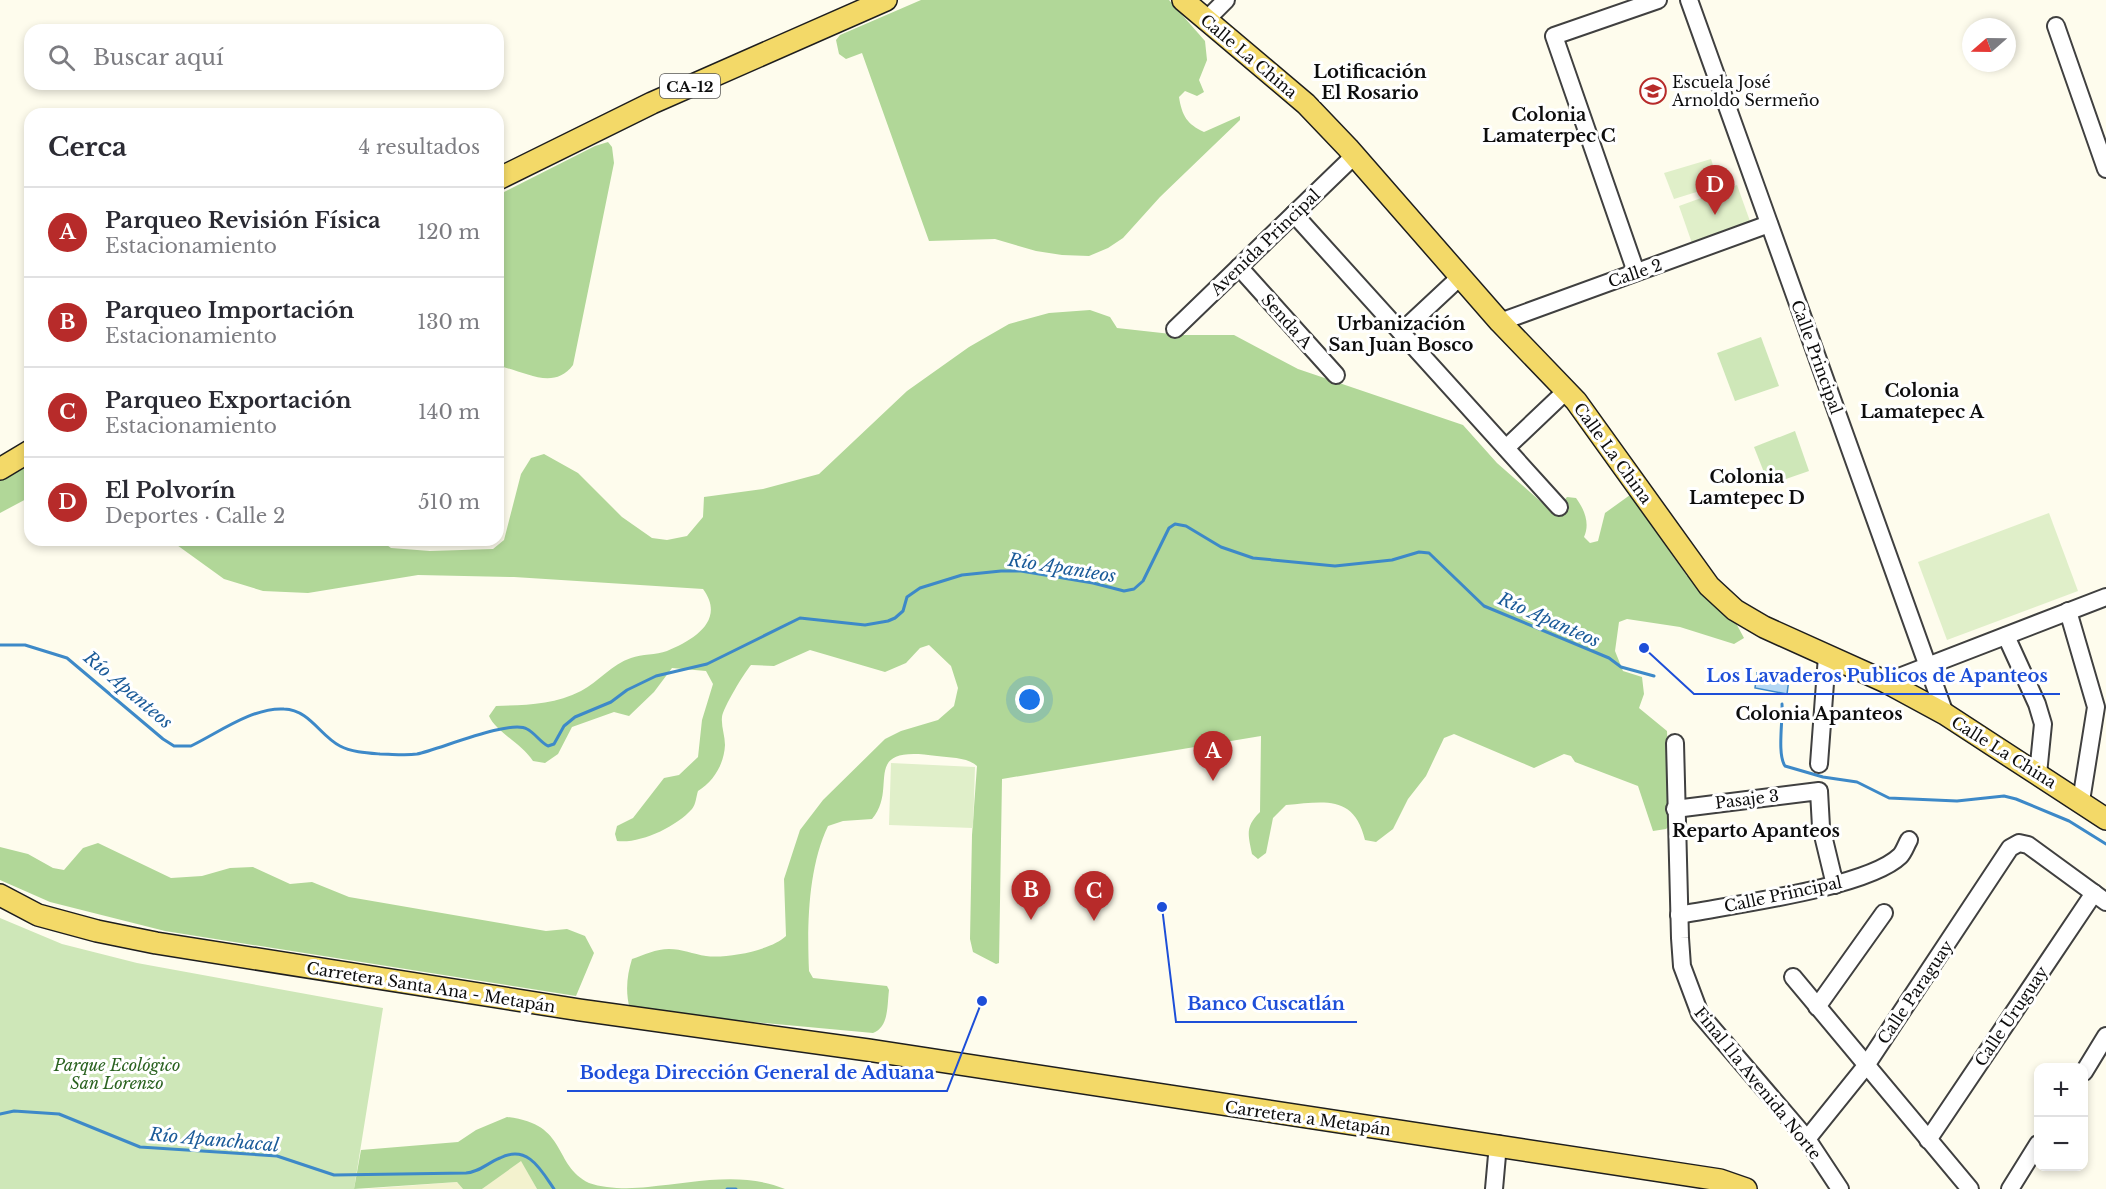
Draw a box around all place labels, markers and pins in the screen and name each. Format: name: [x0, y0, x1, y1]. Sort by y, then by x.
place label: Escuela José Arnoldo Sermeño: [1671, 72, 1819, 110]
school or university icon: Escuela José Arnoldo Sermeño: [1638, 76, 1668, 106]
pin: D: [1696, 166, 1734, 215]
callout: Los Lavaderos Publicos de Apanteos: [1694, 658, 2060, 694]
pin: A: [1194, 732, 1232, 781]
pin: B: [1012, 870, 1050, 920]
pin: C: [1074, 872, 1114, 921]
callout: Banco Cuscatlán: [1176, 986, 1357, 1022]
callout: Bodega Dirección General de Aduana: [567, 1055, 947, 1091]

